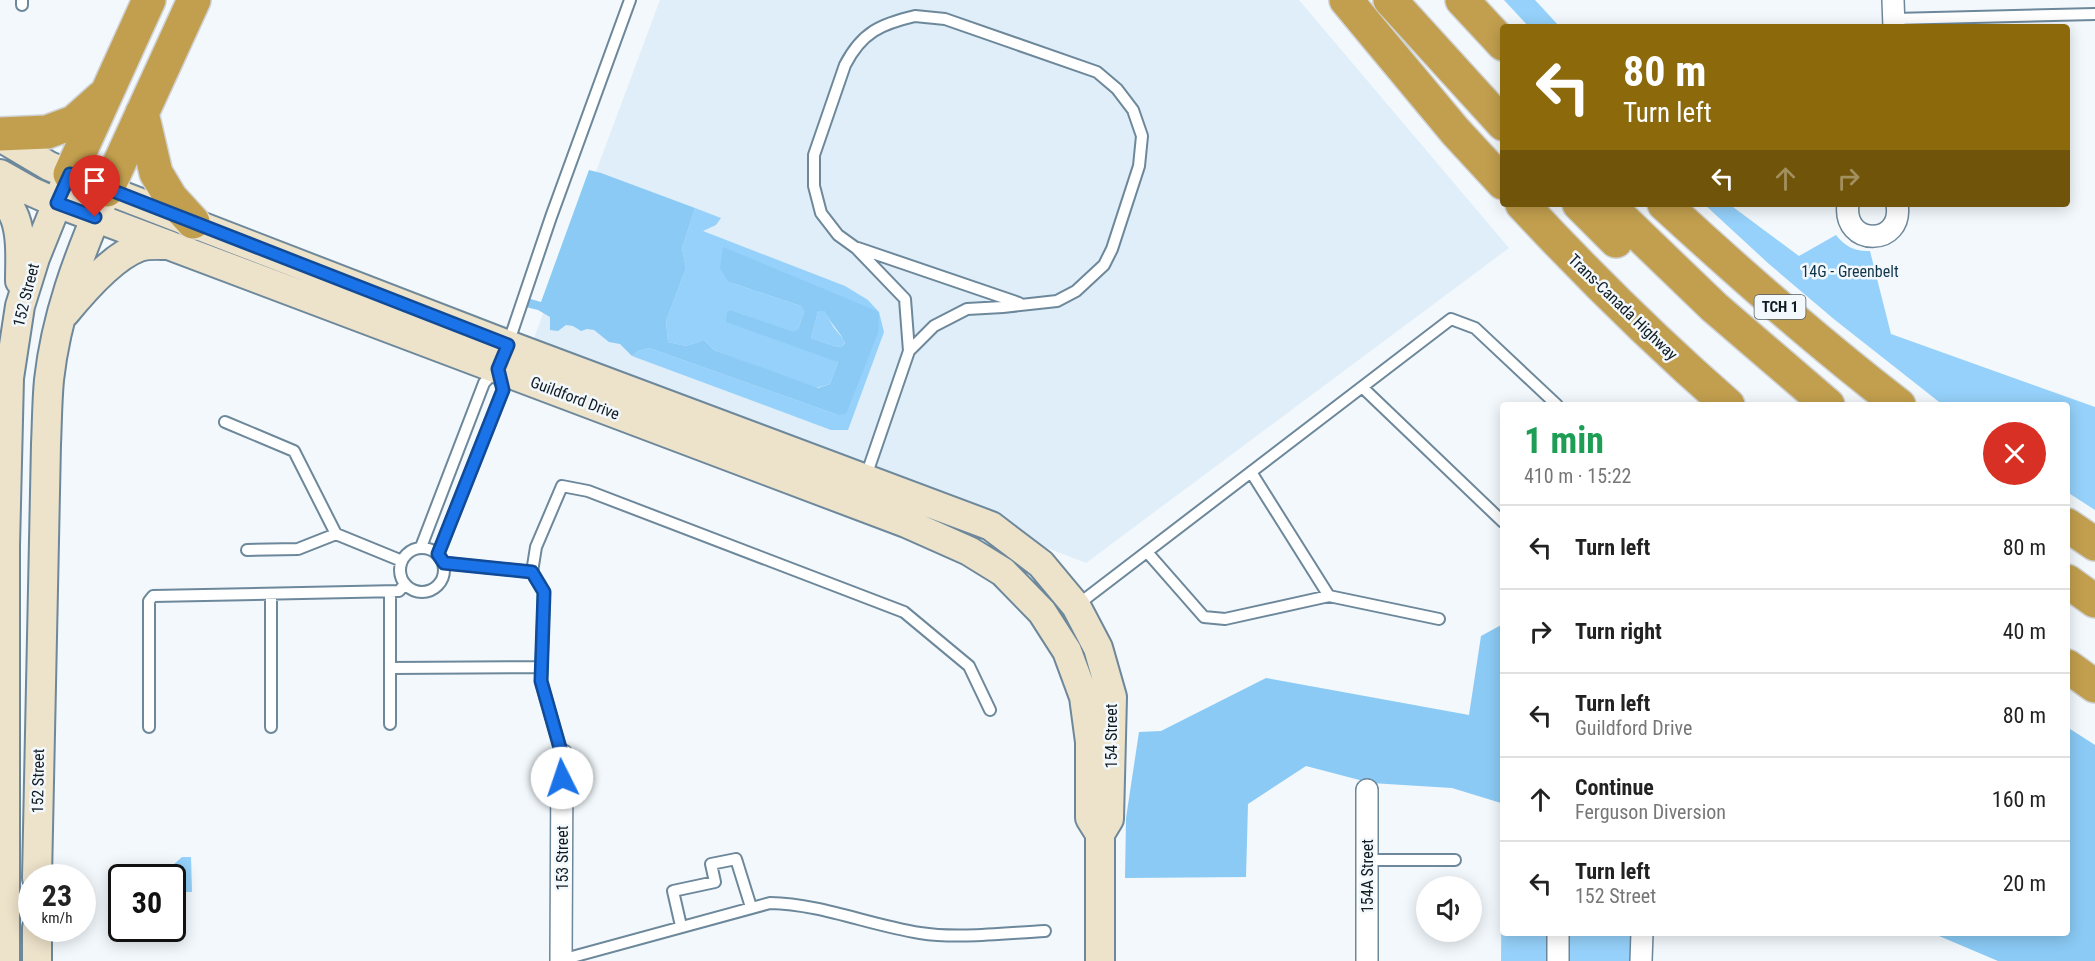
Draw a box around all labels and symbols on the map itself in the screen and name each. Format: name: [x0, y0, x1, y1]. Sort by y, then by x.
pin: [69, 155, 120, 217]
street label: Trans-Canada Highway: [1565, 250, 1682, 364]
street label: 152 Street: [9, 261, 43, 329]
park label: 14G - Greenbelt: [1801, 262, 1899, 281]
road number: TCH 1: [1754, 295, 1806, 319]
street label: Guildford Drive: [528, 372, 622, 424]
street label: 154 Street: [1102, 703, 1121, 768]
position arrow: [530, 746, 594, 810]
street label: 152 Street: [28, 748, 48, 814]
street label: 153 Street: [553, 825, 572, 890]
street label: 154A Street: [1358, 839, 1377, 913]
speed limit sign: 30: [108, 864, 186, 942]

